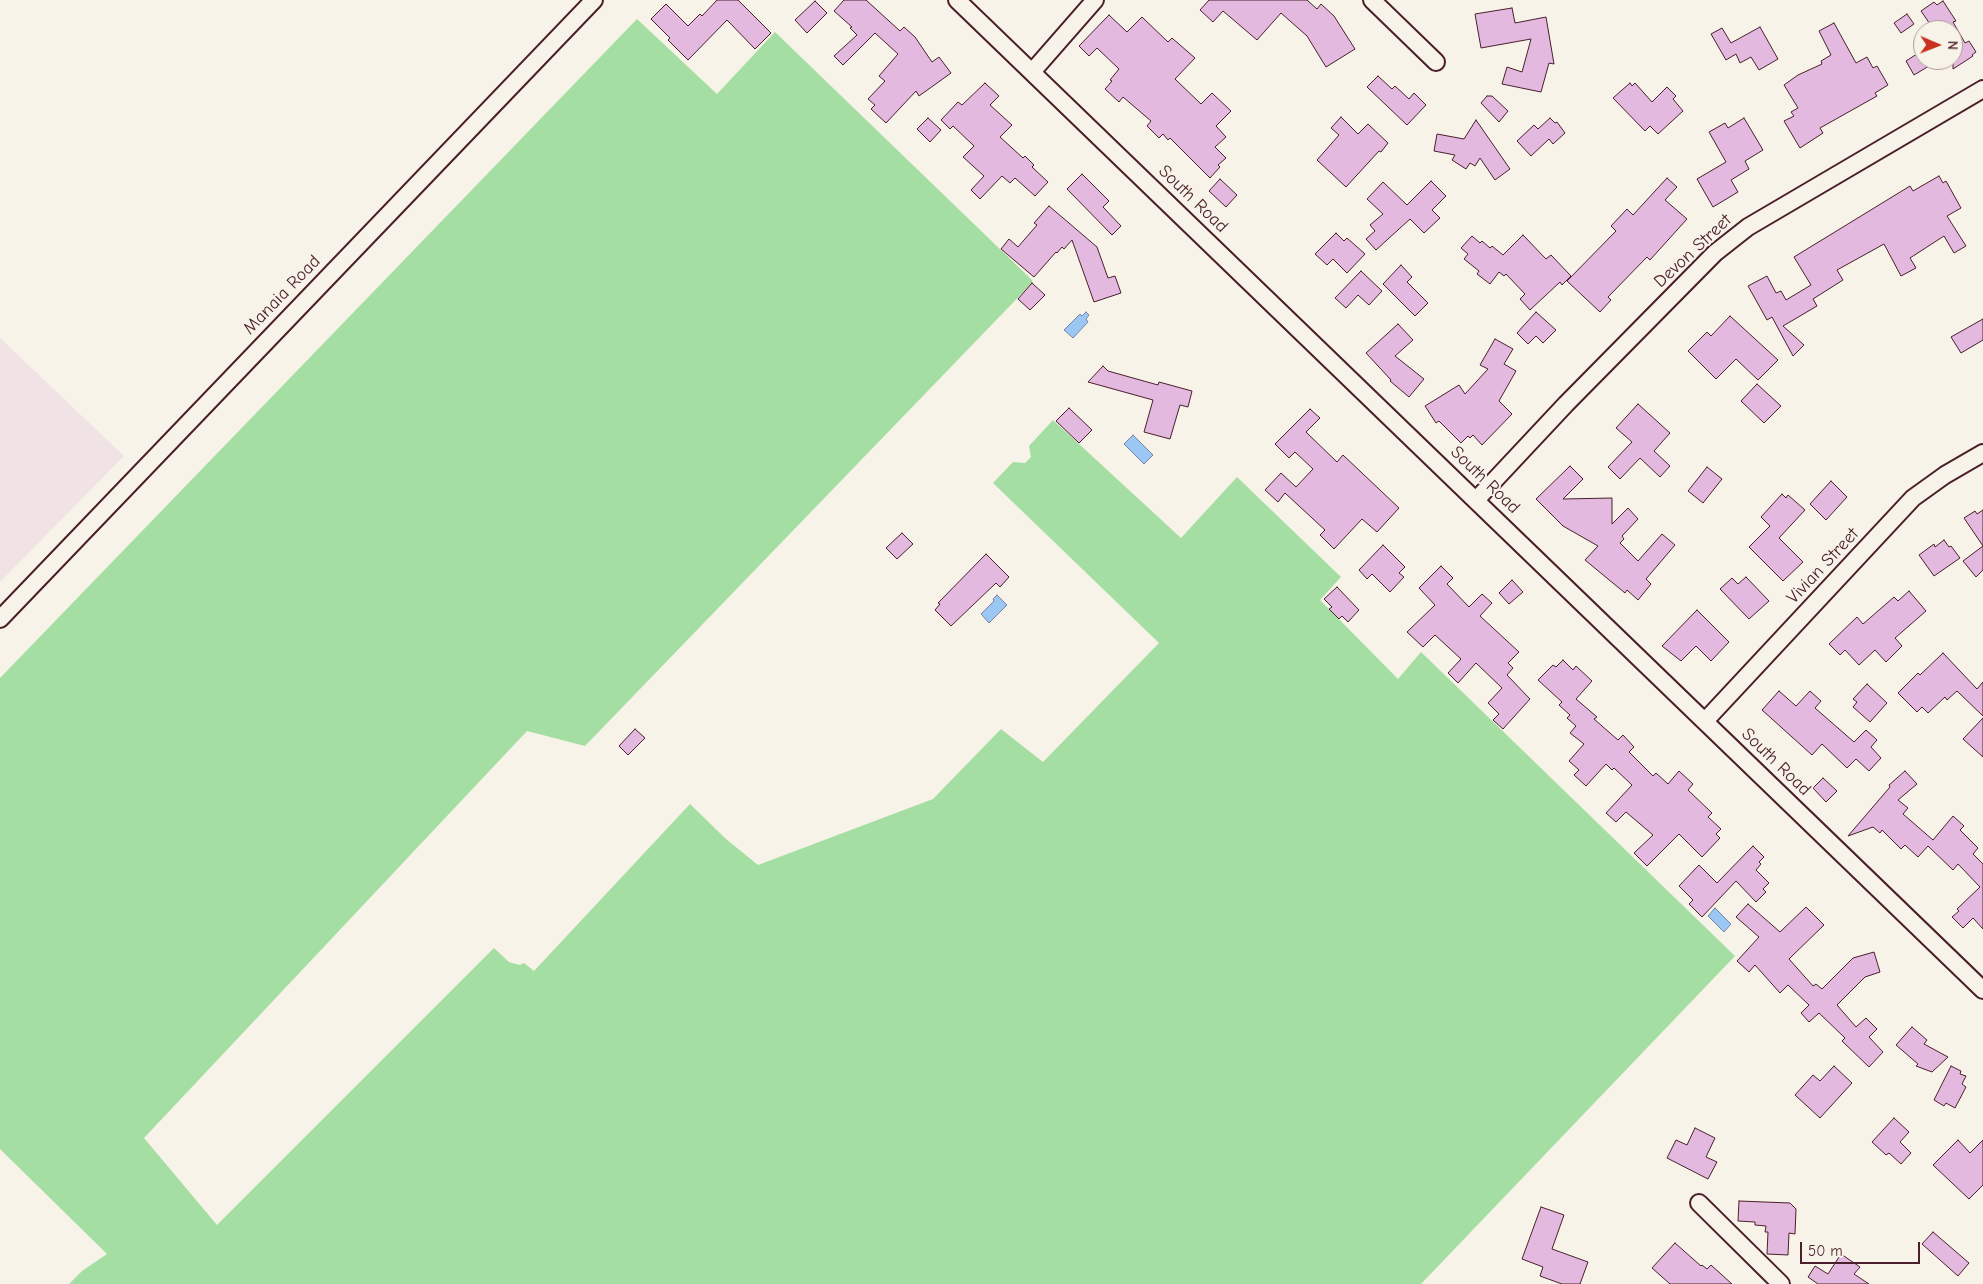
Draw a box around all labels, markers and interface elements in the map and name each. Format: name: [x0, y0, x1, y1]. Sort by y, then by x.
north arrow: [1913, 20, 1963, 70]
text: N: [1944, 41, 1961, 50]
street label: South Road: [1154, 161, 1232, 237]
street label: Devon Street: [1650, 210, 1736, 292]
street label: Manaia Road: [239, 251, 325, 339]
street label: South Road: [1446, 442, 1524, 518]
street label: Vivian Street: [1782, 524, 1864, 608]
street label: South Road: [1737, 724, 1815, 800]
scale bar: [1803, 1232, 1923, 1264]
text: 50 m: [1808, 1242, 1843, 1260]

